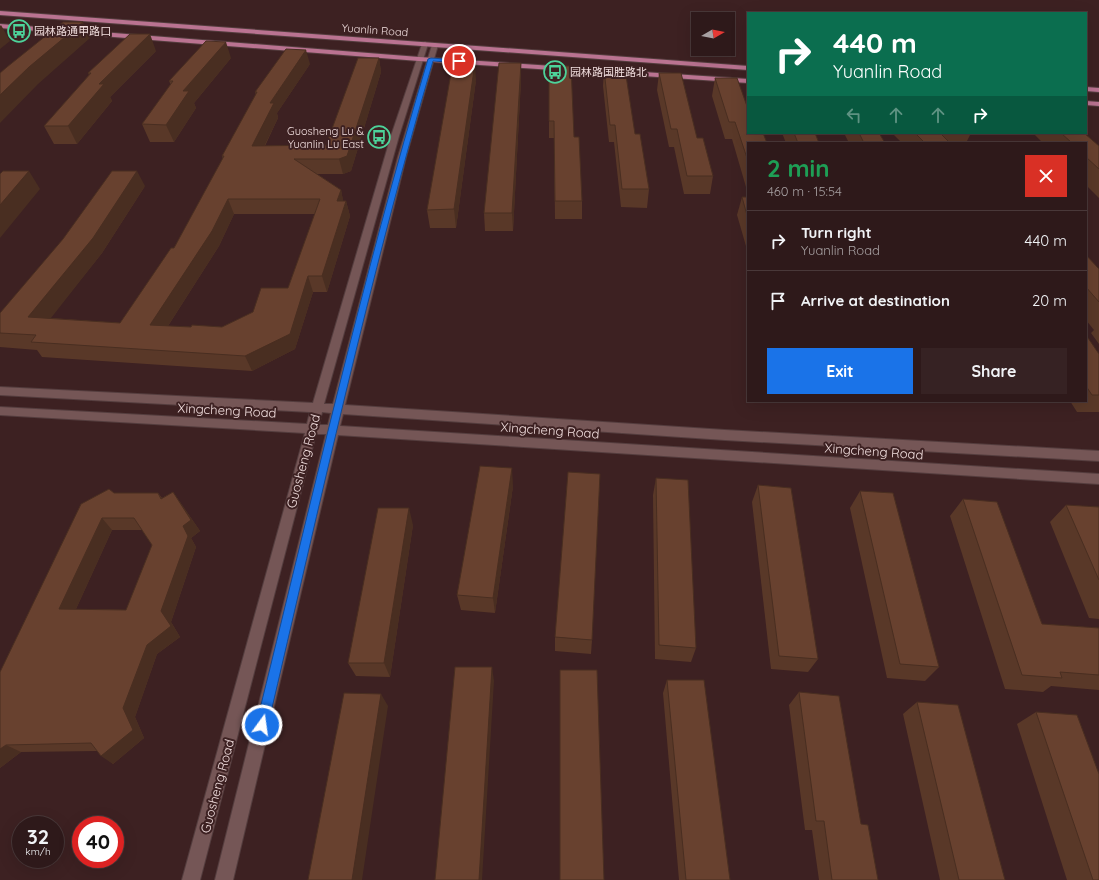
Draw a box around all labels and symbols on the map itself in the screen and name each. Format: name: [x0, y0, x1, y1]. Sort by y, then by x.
north arrow: [691, 12, 735, 56]
bus stop icon: 园林路通甲路口: [6, 18, 32, 44]
street label: Yuanlin Road: [341, 21, 409, 39]
place label: 园林路通甲路口: [34, 24, 111, 38]
pin: [442, 44, 476, 78]
bus stop icon: 园林路国胜路北: [542, 59, 568, 85]
place label: 园林路国胜路北: [570, 65, 647, 79]
place label: Guosheng Lu & Yuanlin Lu East: [287, 124, 365, 151]
bus stop icon: Guosheng Lu & Yuanlin Lu East: [366, 124, 392, 150]
street label: Xingcheng Road: [177, 399, 277, 421]
street label: Guosheng Road: [283, 412, 323, 510]
street label: Xingcheng Road: [500, 419, 600, 441]
street label: Xingcheng Road: [824, 440, 924, 462]
position arrow: [241, 704, 283, 746]
street label: Guosheng Road: [197, 737, 237, 835]
speed limit sign: 40: [72, 816, 124, 868]

